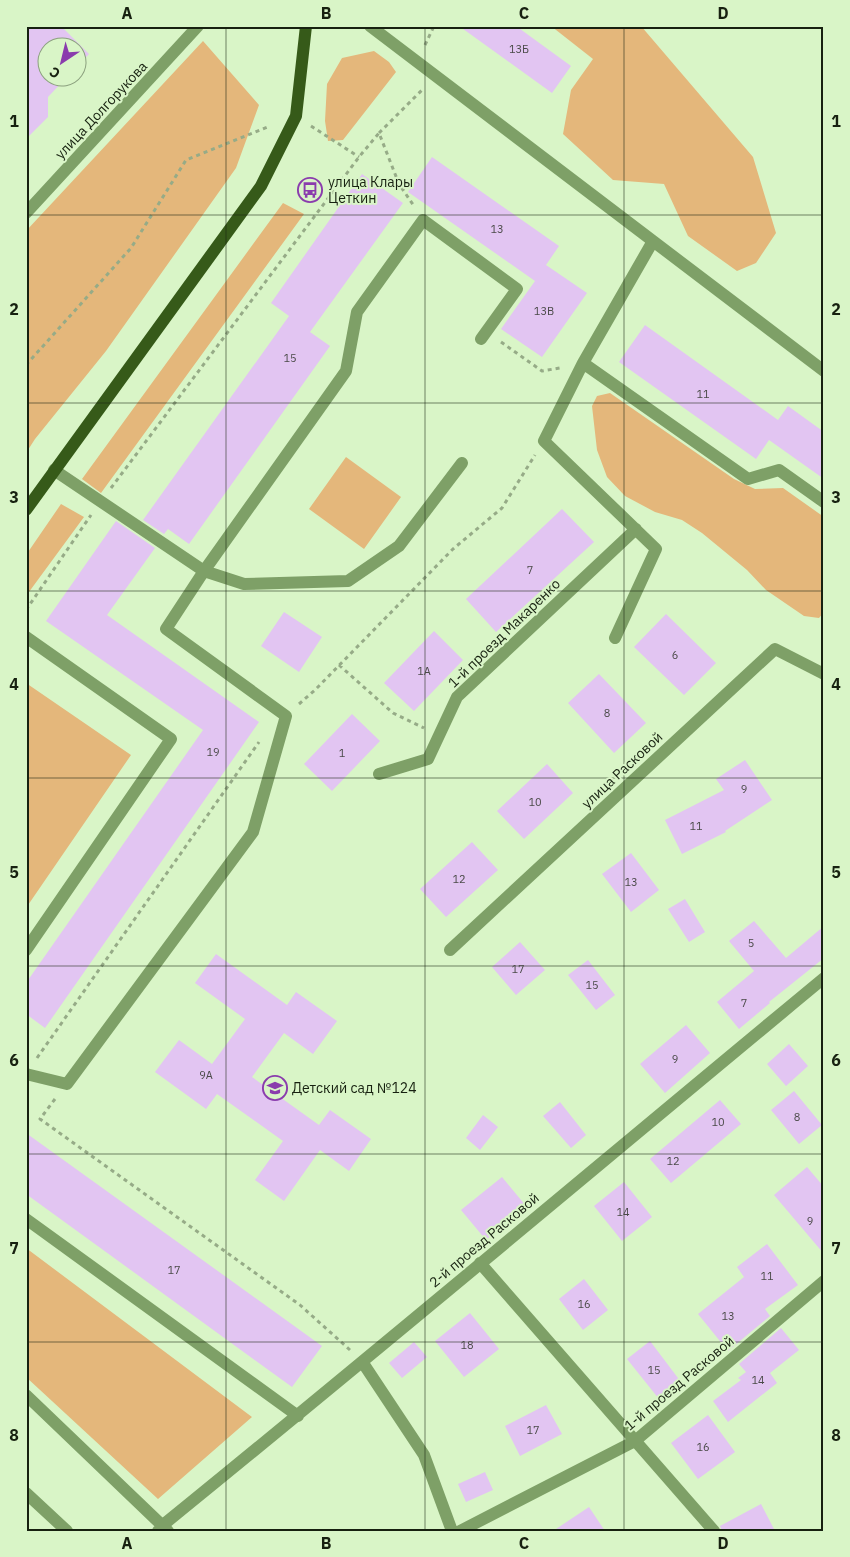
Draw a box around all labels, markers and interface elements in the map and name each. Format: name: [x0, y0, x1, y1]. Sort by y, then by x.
text: A: [122, 3, 133, 23]
text: B: [321, 3, 332, 23]
text: C: [519, 3, 529, 23]
text: D: [717, 3, 729, 23]
north arrow: [38, 38, 88, 88]
house number: 13Б: [509, 42, 529, 56]
street label: улица Долгорукова: [51, 57, 151, 163]
text: С: [46, 63, 63, 83]
text: 1: [9, 111, 19, 131]
text: 1: [831, 111, 841, 131]
place label: улица Клары Цеткин: [328, 173, 413, 207]
bus stop icon: улица Клары Цеткин: [297, 177, 323, 203]
house number: 13: [490, 222, 504, 236]
text: 2: [9, 299, 19, 319]
text: 2: [831, 299, 841, 319]
house number: 13В: [534, 304, 554, 318]
house number: 15: [283, 351, 297, 365]
house number: 11: [696, 387, 710, 401]
text: 3: [9, 487, 19, 507]
text: 3: [831, 487, 841, 507]
house number: 7: [527, 563, 533, 577]
street label: 1-й проезд Макаренко: [444, 575, 564, 691]
house number: 6: [672, 648, 678, 662]
house number: 1А: [417, 664, 431, 678]
text: 4: [9, 674, 19, 694]
text: 4: [831, 674, 841, 694]
house number: 8: [604, 706, 610, 720]
street label: улица Расковой: [578, 728, 666, 812]
house number: 19: [206, 745, 220, 759]
house number: 1: [339, 746, 346, 760]
house number: 9: [741, 782, 747, 796]
house number: 10: [528, 795, 542, 809]
house number: 11: [689, 819, 703, 833]
text: 5: [9, 862, 19, 882]
text: 5: [831, 862, 841, 882]
house number: 12: [452, 872, 466, 886]
house number: 13: [624, 875, 638, 889]
house number: 5: [748, 936, 754, 950]
house number: 17: [511, 962, 525, 976]
house number: 15: [585, 978, 599, 992]
house number: 7: [741, 996, 747, 1010]
text: 6: [9, 1050, 19, 1070]
text: 6: [831, 1050, 841, 1070]
house number: 9: [672, 1052, 678, 1066]
house number: 9А: [199, 1068, 213, 1082]
school or university icon: Детский сад №124: [262, 1075, 288, 1101]
place label: Детский сад №124: [292, 1079, 417, 1097]
house number: 8: [794, 1110, 800, 1124]
house number: 10: [711, 1115, 725, 1129]
house number: 12: [666, 1154, 680, 1168]
street label: 2-й проезд Расковой: [425, 1189, 543, 1291]
house number: 14: [616, 1205, 630, 1219]
house number: 9: [807, 1214, 813, 1228]
text: 7: [9, 1238, 19, 1258]
text: 7: [831, 1238, 841, 1258]
house number: 17: [167, 1263, 181, 1277]
house number: 11: [760, 1269, 774, 1283]
house number: 16: [577, 1297, 591, 1311]
house number: 13: [721, 1309, 735, 1323]
street label: 1-й проезд Расковой: [620, 1332, 738, 1434]
house number: 18: [460, 1338, 474, 1352]
house number: 15: [647, 1363, 661, 1377]
house number: 14: [751, 1373, 765, 1387]
house number: 17: [526, 1423, 540, 1437]
text: 8: [9, 1425, 19, 1445]
text: 8: [831, 1425, 841, 1445]
house number: 16: [696, 1440, 710, 1454]
text: A: [122, 1533, 133, 1553]
text: B: [321, 1533, 332, 1553]
text: C: [519, 1533, 529, 1553]
text: D: [717, 1533, 729, 1553]

